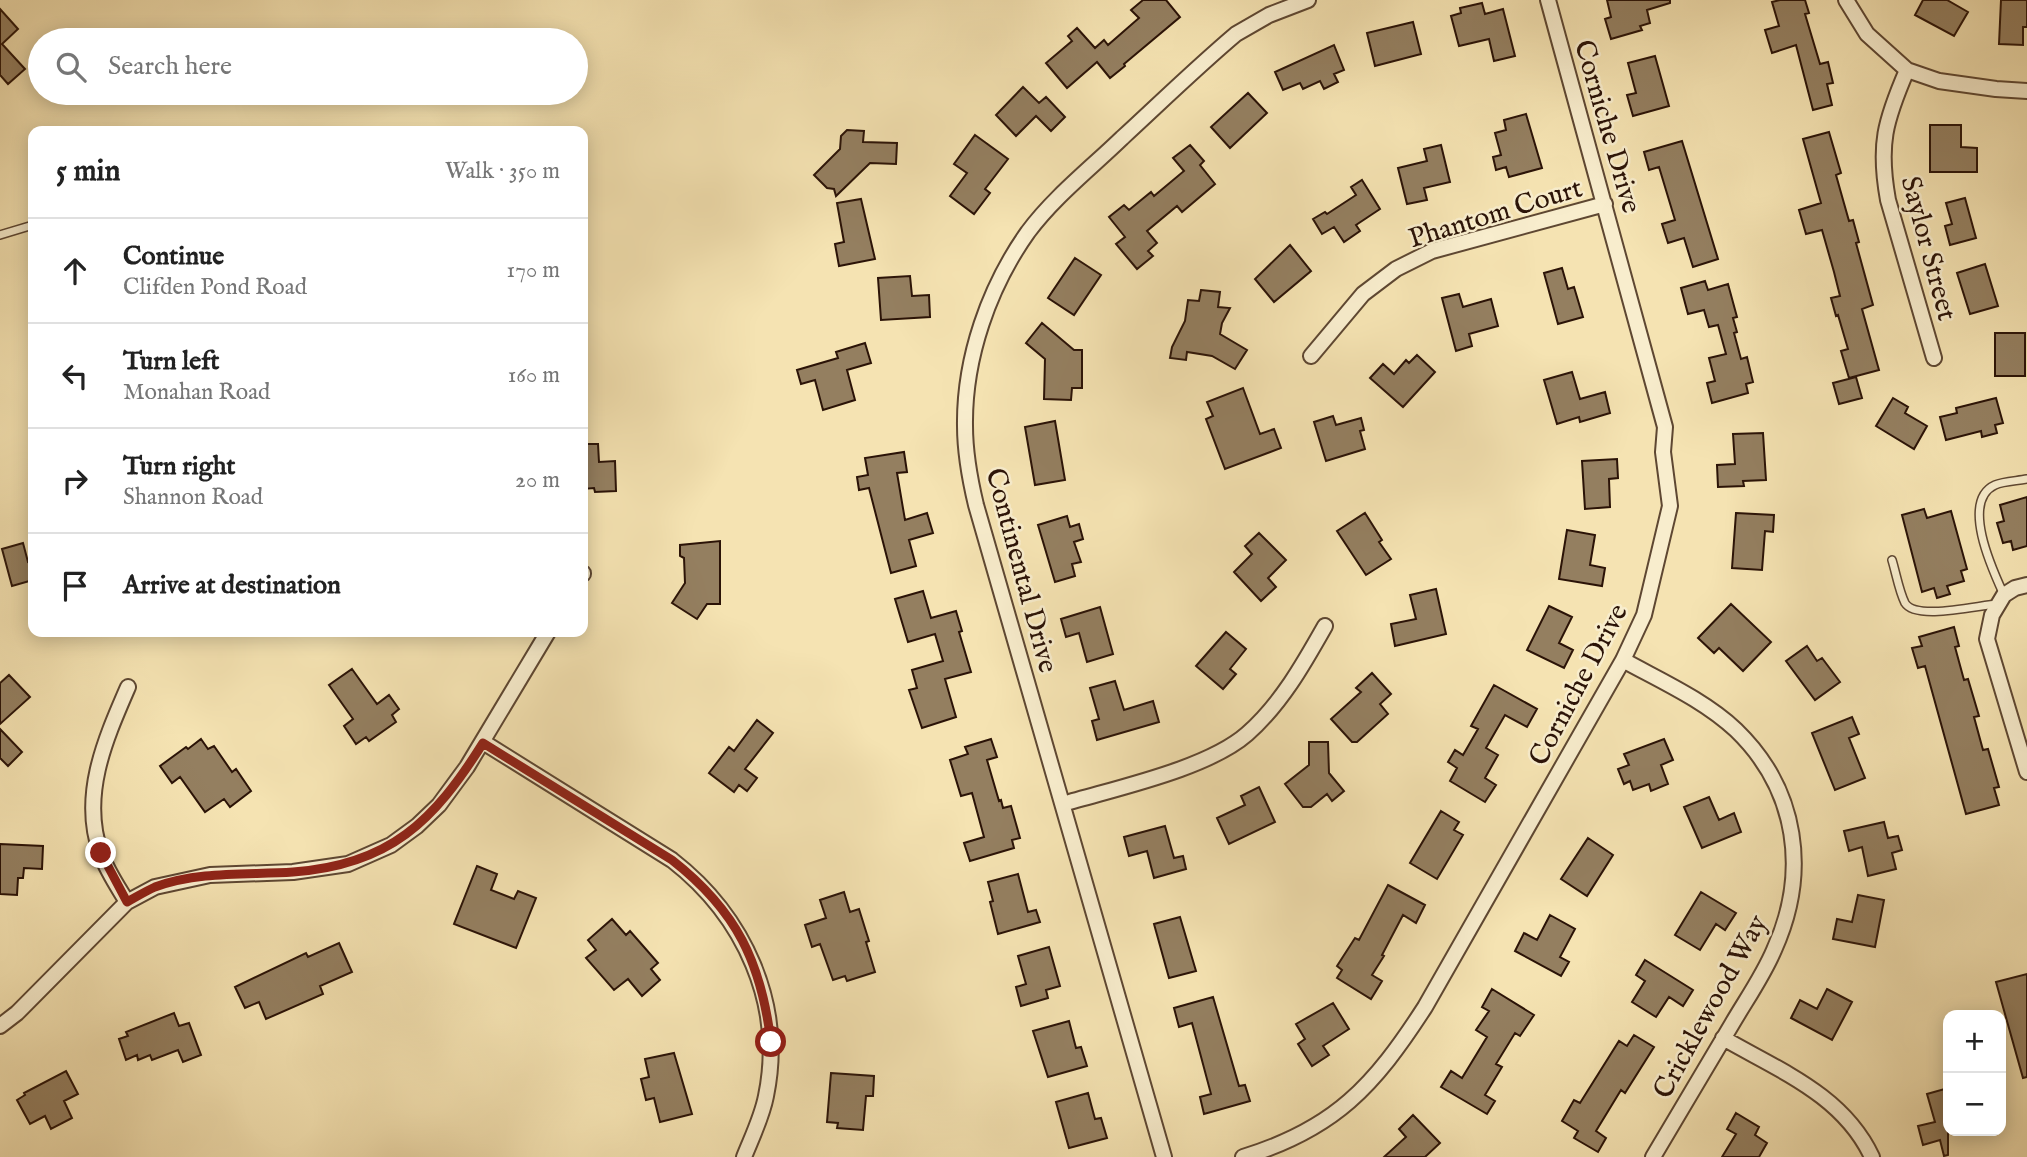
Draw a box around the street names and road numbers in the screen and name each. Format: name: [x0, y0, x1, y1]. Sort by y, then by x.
street label: Corniche Drive: [1565, 36, 1648, 218]
street label: Phantom Court: [1405, 171, 1587, 257]
street label: Saylor Street: [1892, 173, 1964, 325]
street label: Continental Drive: [976, 465, 1065, 677]
street label: Corniche Drive: [1522, 598, 1637, 772]
street label: Cricklewood Way: [1646, 909, 1776, 1105]

